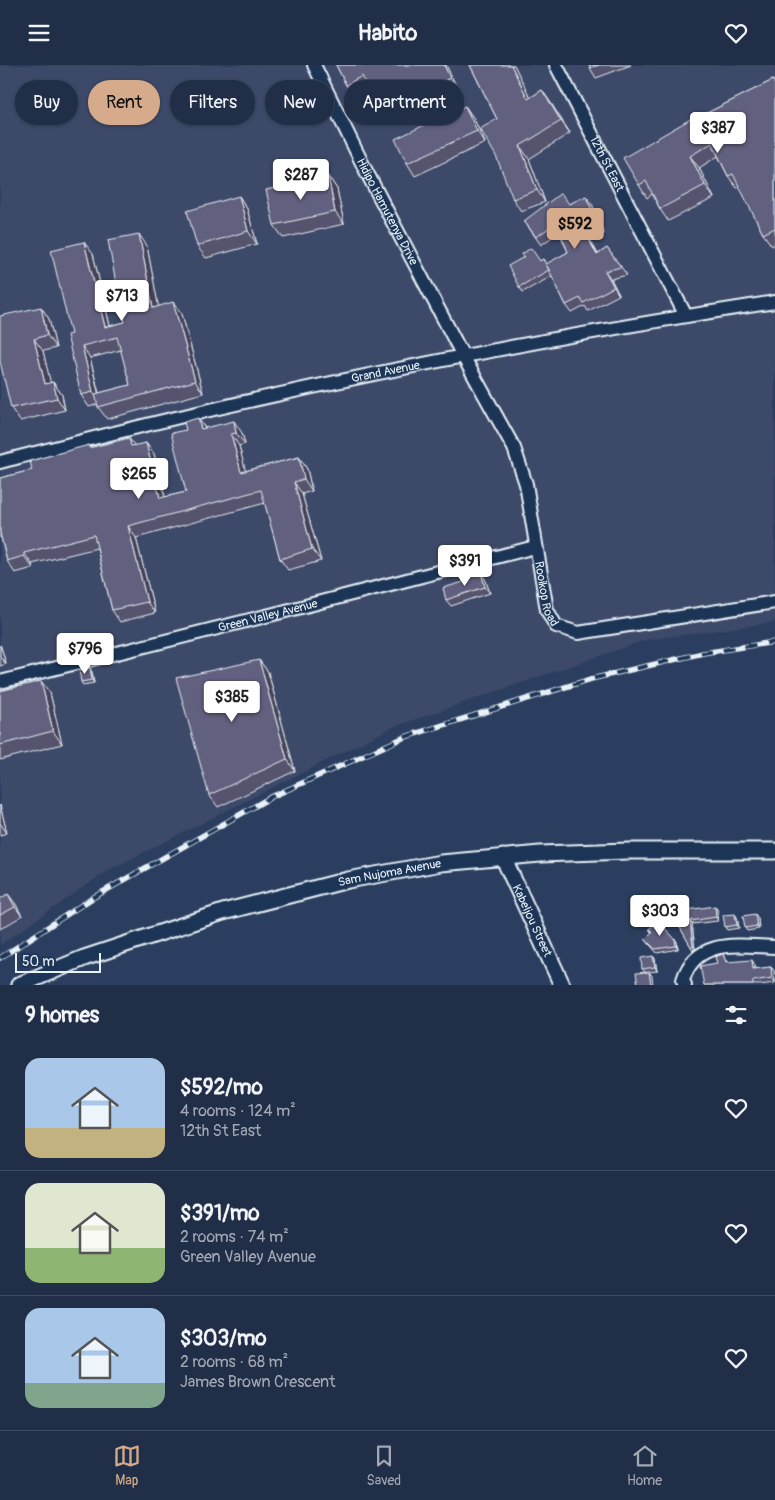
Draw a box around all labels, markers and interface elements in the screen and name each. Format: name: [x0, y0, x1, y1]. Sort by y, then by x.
icon: menu: [25, 19, 53, 47]
text: Habito: [358, 19, 417, 47]
icon: heart: [722, 19, 750, 47]
chip: Buy: [15, 80, 78, 125]
chip: Rent: [88, 80, 160, 125]
chip: Filters: [170, 80, 255, 125]
chip: New: [265, 80, 334, 125]
chip: Apartment: [344, 80, 464, 125]
pin: $387: [688, 111, 748, 154]
text: $387: [701, 118, 735, 138]
street label: 12th St East: [586, 133, 628, 194]
street label: Hidipo Hamutenya Drive: [353, 156, 422, 268]
pin: $287: [271, 159, 331, 201]
text: $287: [284, 165, 318, 185]
pin: $592: [545, 207, 605, 250]
text: $592: [558, 214, 592, 234]
pin: $713: [92, 279, 152, 322]
text: $713: [106, 286, 138, 306]
street label: Grand Avenue: [350, 357, 421, 386]
pin: $265: [109, 457, 169, 500]
text: $265: [121, 464, 157, 484]
pin: $391: [435, 545, 495, 587]
text: $391: [449, 551, 481, 571]
street label: Rooikop Road: [532, 560, 562, 629]
street label: Green Valley Avenue: [217, 596, 319, 635]
pin: $796: [55, 633, 115, 675]
text: $796: [68, 639, 102, 659]
pin: $385: [202, 681, 262, 723]
text: $385: [215, 687, 249, 707]
street label: Sam Nujoma Avenue: [336, 856, 442, 890]
street label: Kabeljou Street: [509, 882, 556, 959]
pin: $303: [630, 895, 690, 937]
text: $303: [641, 901, 679, 921]
scale bar: [15, 950, 101, 973]
text: 50 m: [22, 953, 55, 970]
icon: filters: [722, 1001, 750, 1029]
text: 9 homes: [25, 1002, 99, 1029]
text: $592/mo: [180, 1074, 263, 1101]
icon: home: [65, 1078, 125, 1138]
icon: heart: [722, 1094, 750, 1122]
text: 4 rooms · 124 m²: [180, 1101, 296, 1121]
text: 12th St East: [180, 1121, 261, 1141]
text: $391/mo: [180, 1200, 260, 1227]
icon: home: [65, 1203, 125, 1263]
icon: heart: [722, 1219, 750, 1247]
text: 2 rooms · 74 m²: [180, 1227, 289, 1247]
text: Green Valley Avenue: [180, 1247, 316, 1267]
text: $303/mo: [180, 1325, 267, 1352]
icon: home: [65, 1328, 125, 1388]
icon: heart: [722, 1344, 750, 1372]
text: 2 rooms · 68 m²: [180, 1352, 288, 1372]
text: James Brown Crescent: [180, 1372, 335, 1392]
tab: Map: [113, 1442, 141, 1489]
tab: Saved: [366, 1442, 401, 1489]
tab: Home: [627, 1442, 662, 1489]

